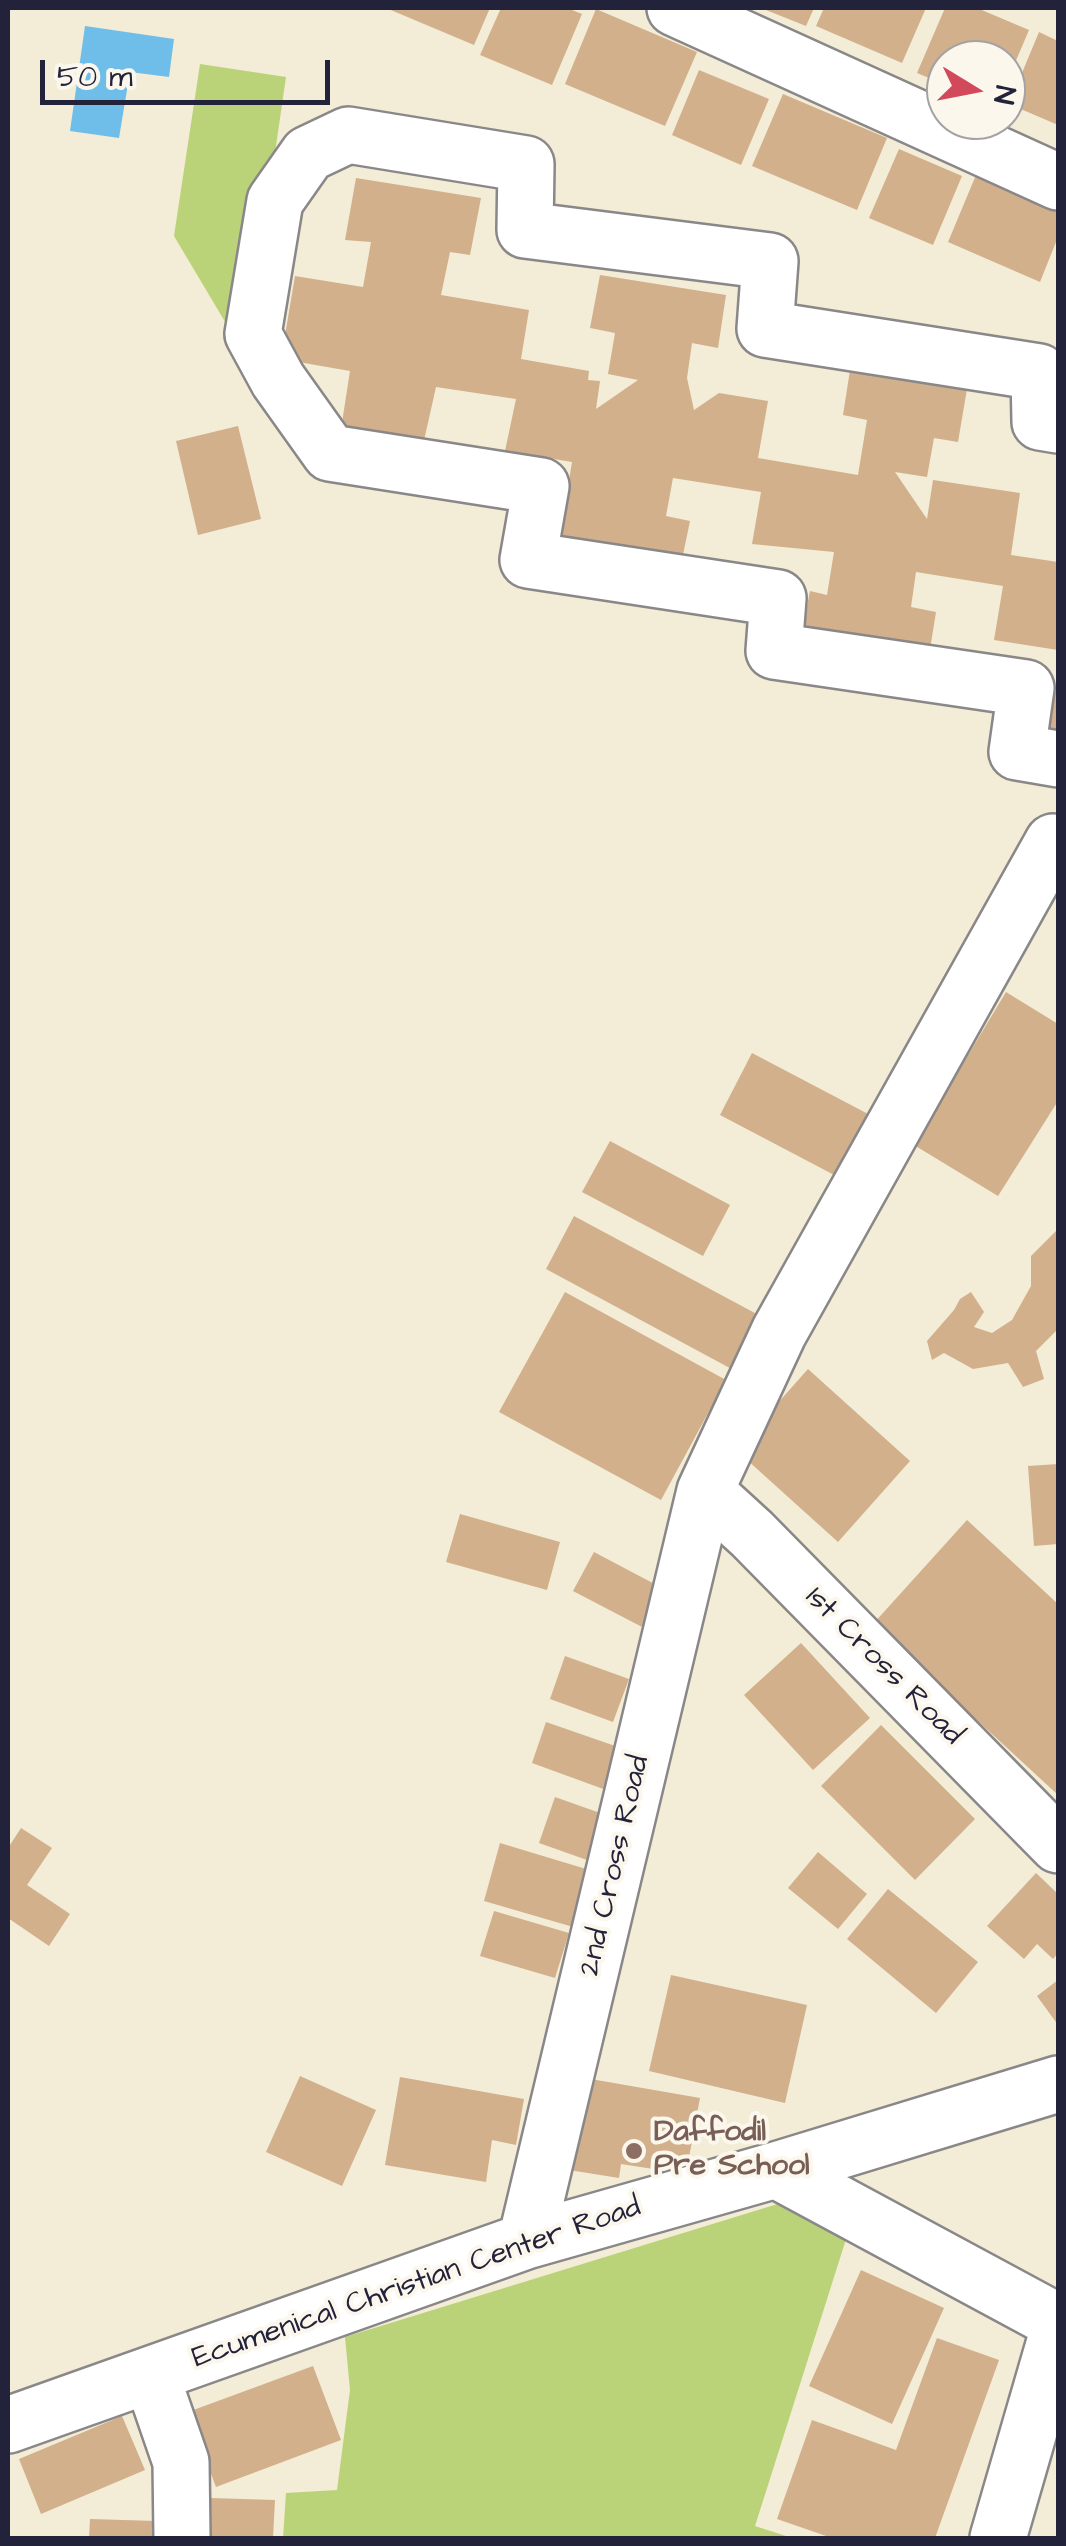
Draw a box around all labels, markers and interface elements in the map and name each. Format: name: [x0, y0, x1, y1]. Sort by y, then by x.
scale bar: [45, 40, 335, 102]
north arrow: [926, 40, 1026, 140]
text: 50 m: [57, 56, 133, 98]
text: N: [983, 83, 1025, 107]
street label: 1st Cross Road: [796, 1580, 970, 1754]
street label: 2nd Cross Road: [573, 1752, 659, 1980]
place label: Daffodil Pre School: [654, 2116, 810, 2186]
marker: Daffodil Pre School: [623, 2140, 645, 2162]
street label: Ecumenical Christian Center Road: [188, 2190, 646, 2378]

